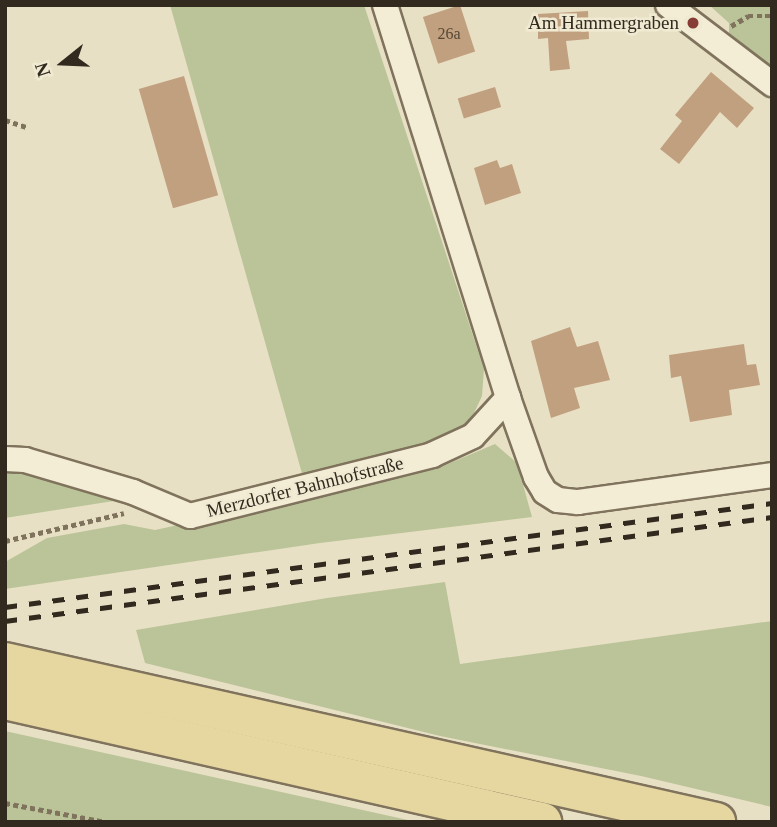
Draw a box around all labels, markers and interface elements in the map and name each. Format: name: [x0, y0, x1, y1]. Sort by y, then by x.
place label: Am Hammergraben: [528, 12, 679, 34]
marker: Am Hammergraben: [685, 15, 701, 31]
house number: 26a: [437, 24, 461, 44]
north arrow: [28, 28, 98, 98]
text: N: [30, 60, 55, 79]
street label: Merzdorfer Bahnhofstraße: [204, 451, 406, 523]

